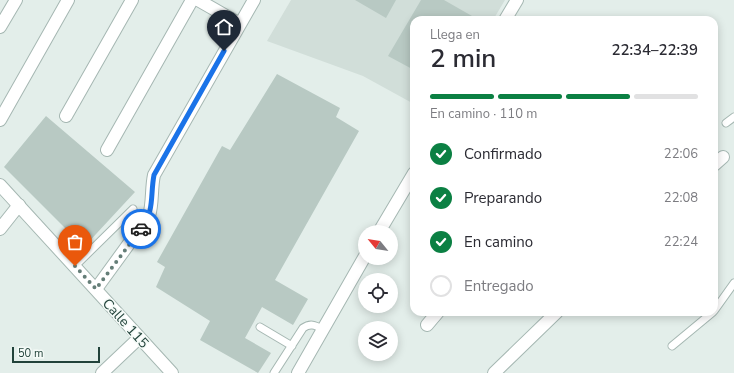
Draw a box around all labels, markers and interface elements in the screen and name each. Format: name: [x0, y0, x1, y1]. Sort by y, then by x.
pin: [207, 10, 241, 51]
icon: home: [213, 16, 235, 38]
text: Llega en: [430, 26, 480, 44]
text: 22:34–22:39: [611, 40, 698, 60]
text: 2 min: [430, 41, 496, 76]
text: En camino · 110 m: [430, 105, 537, 123]
icon: check: [430, 143, 452, 165]
text: Confirmado: [464, 144, 542, 164]
text: 22:06: [664, 145, 698, 163]
icon: check: [430, 187, 452, 209]
text: Preparando: [464, 188, 542, 208]
text: 22:08: [664, 189, 698, 207]
courier: [121, 209, 161, 249]
icon: car: [130, 218, 152, 240]
pin: [58, 225, 92, 266]
north arrow: [358, 225, 398, 265]
map controls: [358, 225, 398, 361]
icon: bag: [64, 231, 86, 253]
icon: check: [430, 231, 452, 253]
text: En camino: [464, 232, 533, 252]
text: 22:24: [664, 233, 698, 251]
button: locate: [358, 273, 398, 313]
text: Entregado: [464, 276, 534, 296]
street label: Calle 115: [98, 294, 153, 352]
button: layers: [358, 321, 398, 361]
scale bar: [12, 345, 100, 364]
text: 50 m: [18, 346, 43, 361]

